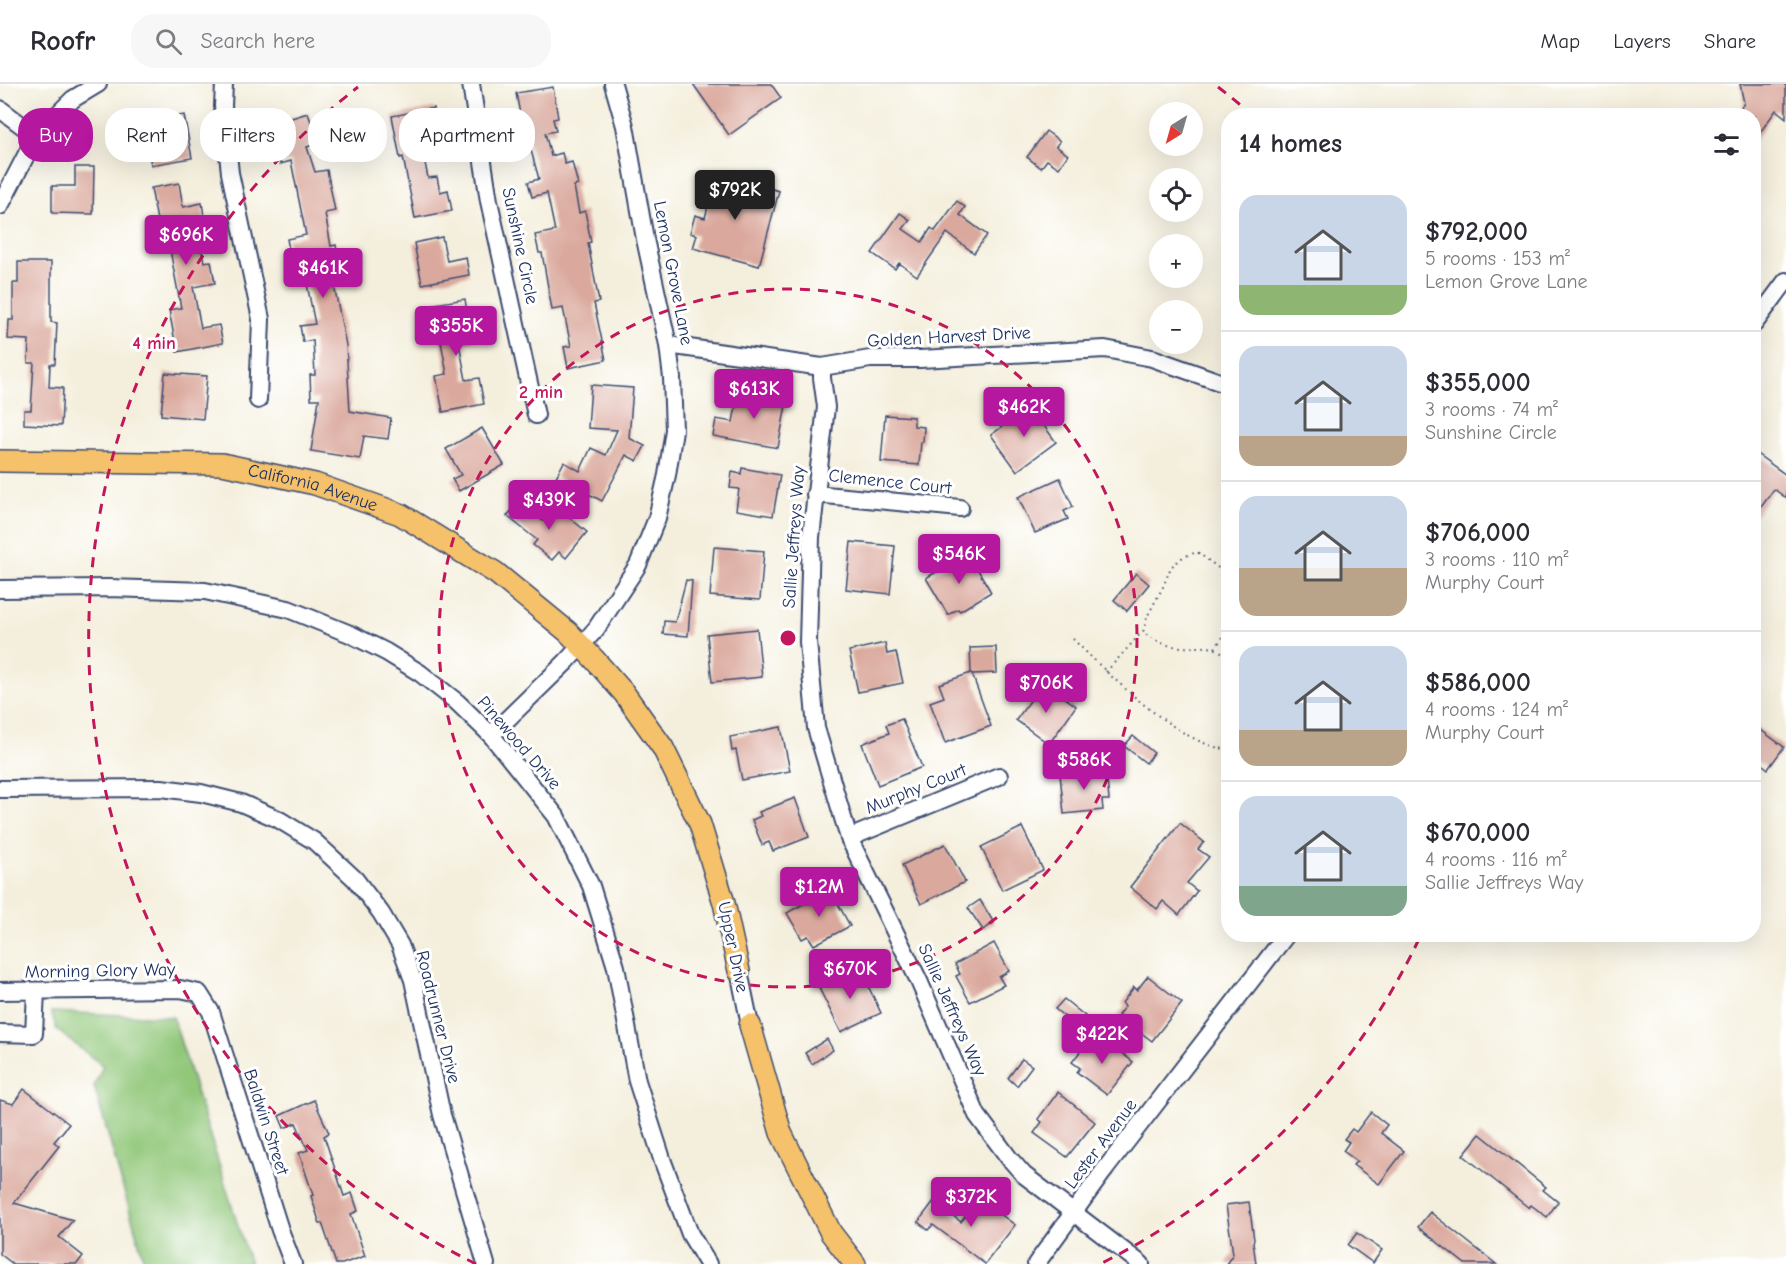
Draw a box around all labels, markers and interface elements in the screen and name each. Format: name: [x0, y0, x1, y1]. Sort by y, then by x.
search box: [131, 14, 551, 68]
text: Roofr: [30, 25, 95, 57]
icon: search: [152, 25, 185, 58]
text: Search here: [200, 28, 315, 54]
text: Map: [1541, 29, 1580, 53]
text: Layers: [1613, 29, 1671, 53]
text: Share: [1704, 29, 1756, 53]
north arrow: [1149, 102, 1203, 156]
map controls: [1149, 102, 1203, 354]
chip: Buy: [18, 108, 93, 162]
chip: Rent: [105, 108, 188, 162]
chip: Filters: [200, 108, 296, 162]
chip: New: [308, 108, 387, 162]
chip: Apartment: [399, 108, 535, 162]
icon: filters: [1710, 128, 1743, 161]
text: 14 homes: [1239, 129, 1342, 159]
button: locate: [1149, 168, 1203, 222]
pin: $792K: [693, 170, 777, 221]
text: $792K: [709, 178, 761, 201]
street label: Sunshine Circle: [497, 186, 543, 306]
street label: Lemon Grove Lane: [649, 199, 697, 347]
pin: $696K: [144, 215, 228, 266]
text: $792,000: [1425, 217, 1528, 247]
icon: home: [1287, 219, 1359, 291]
text: $696K: [159, 223, 213, 246]
button: +: [1149, 234, 1203, 288]
text: 5 rooms · 153 m²: [1425, 247, 1570, 270]
pin: $461K: [281, 248, 365, 299]
text: $461K: [298, 256, 349, 279]
text: Lemon Grove Lane: [1425, 270, 1588, 293]
button: −: [1149, 300, 1203, 354]
pin: $355K: [414, 306, 498, 357]
text: $355K: [429, 314, 483, 337]
street label: Golden Harvest Drive: [867, 322, 1031, 352]
text: 4 min: [132, 333, 176, 354]
text: $355,000: [1425, 368, 1531, 398]
pin: $613K: [712, 369, 796, 420]
icon: home: [1287, 370, 1359, 442]
text: $613K: [728, 377, 780, 400]
text: 2 min: [519, 382, 563, 403]
pin: $462K: [982, 387, 1066, 438]
text: $462K: [997, 395, 1051, 418]
text: 3 rooms · 74 m²: [1425, 398, 1558, 421]
text: Sunshine Circle: [1425, 421, 1557, 444]
street label: California Avenue: [246, 459, 381, 516]
street label: Sallie Jeffreys Way: [779, 464, 810, 609]
street label: Clemence Court: [827, 465, 953, 499]
pin: $439K: [507, 480, 591, 531]
text: $439K: [523, 488, 576, 511]
text: $706,000: [1425, 518, 1530, 548]
icon: home: [1287, 520, 1359, 592]
pin: $546K: [917, 534, 1001, 585]
text: $546K: [932, 542, 986, 565]
text: 3 rooms · 110 m²: [1425, 548, 1569, 571]
text: Murphy Court: [1425, 571, 1544, 594]
centre of rings: [778, 628, 798, 648]
pin: $706K: [1004, 663, 1088, 714]
text: $586,000: [1425, 668, 1531, 698]
icon: home: [1287, 670, 1359, 742]
text: $706K: [1019, 671, 1073, 694]
street label: Pinewood Drive: [473, 692, 565, 794]
text: 4 rooms · 124 m²: [1425, 698, 1568, 721]
text: Murphy Court: [1425, 721, 1544, 744]
pin: $586K: [1042, 740, 1126, 791]
text: $586K: [1057, 748, 1111, 771]
street label: Murphy Court: [863, 759, 970, 819]
text: $670,000: [1425, 818, 1530, 848]
icon: home: [1287, 820, 1359, 892]
text: 4 rooms · 116 m²: [1425, 848, 1567, 871]
pin: $1.2M: [777, 867, 861, 918]
text: Sallie Jeffreys Way: [1425, 871, 1583, 894]
text: $1.2M: [794, 875, 844, 898]
street label: Upper Drive: [713, 900, 753, 994]
street label: Sallie Jeffreys Way: [913, 941, 991, 1080]
street label: Roadrunner Drive: [411, 948, 465, 1086]
pin: $670K: [808, 949, 892, 1000]
text: $670K: [823, 957, 877, 980]
street label: Morning Glory Way: [25, 959, 176, 983]
pin: $422K: [1060, 1014, 1144, 1065]
text: $422K: [1076, 1022, 1128, 1045]
street label: Baldwin Street: [239, 1067, 293, 1178]
street label: Lester Avenue: [1060, 1095, 1142, 1193]
pin: $372K: [929, 1177, 1013, 1228]
text: $372K: [945, 1185, 997, 1208]

